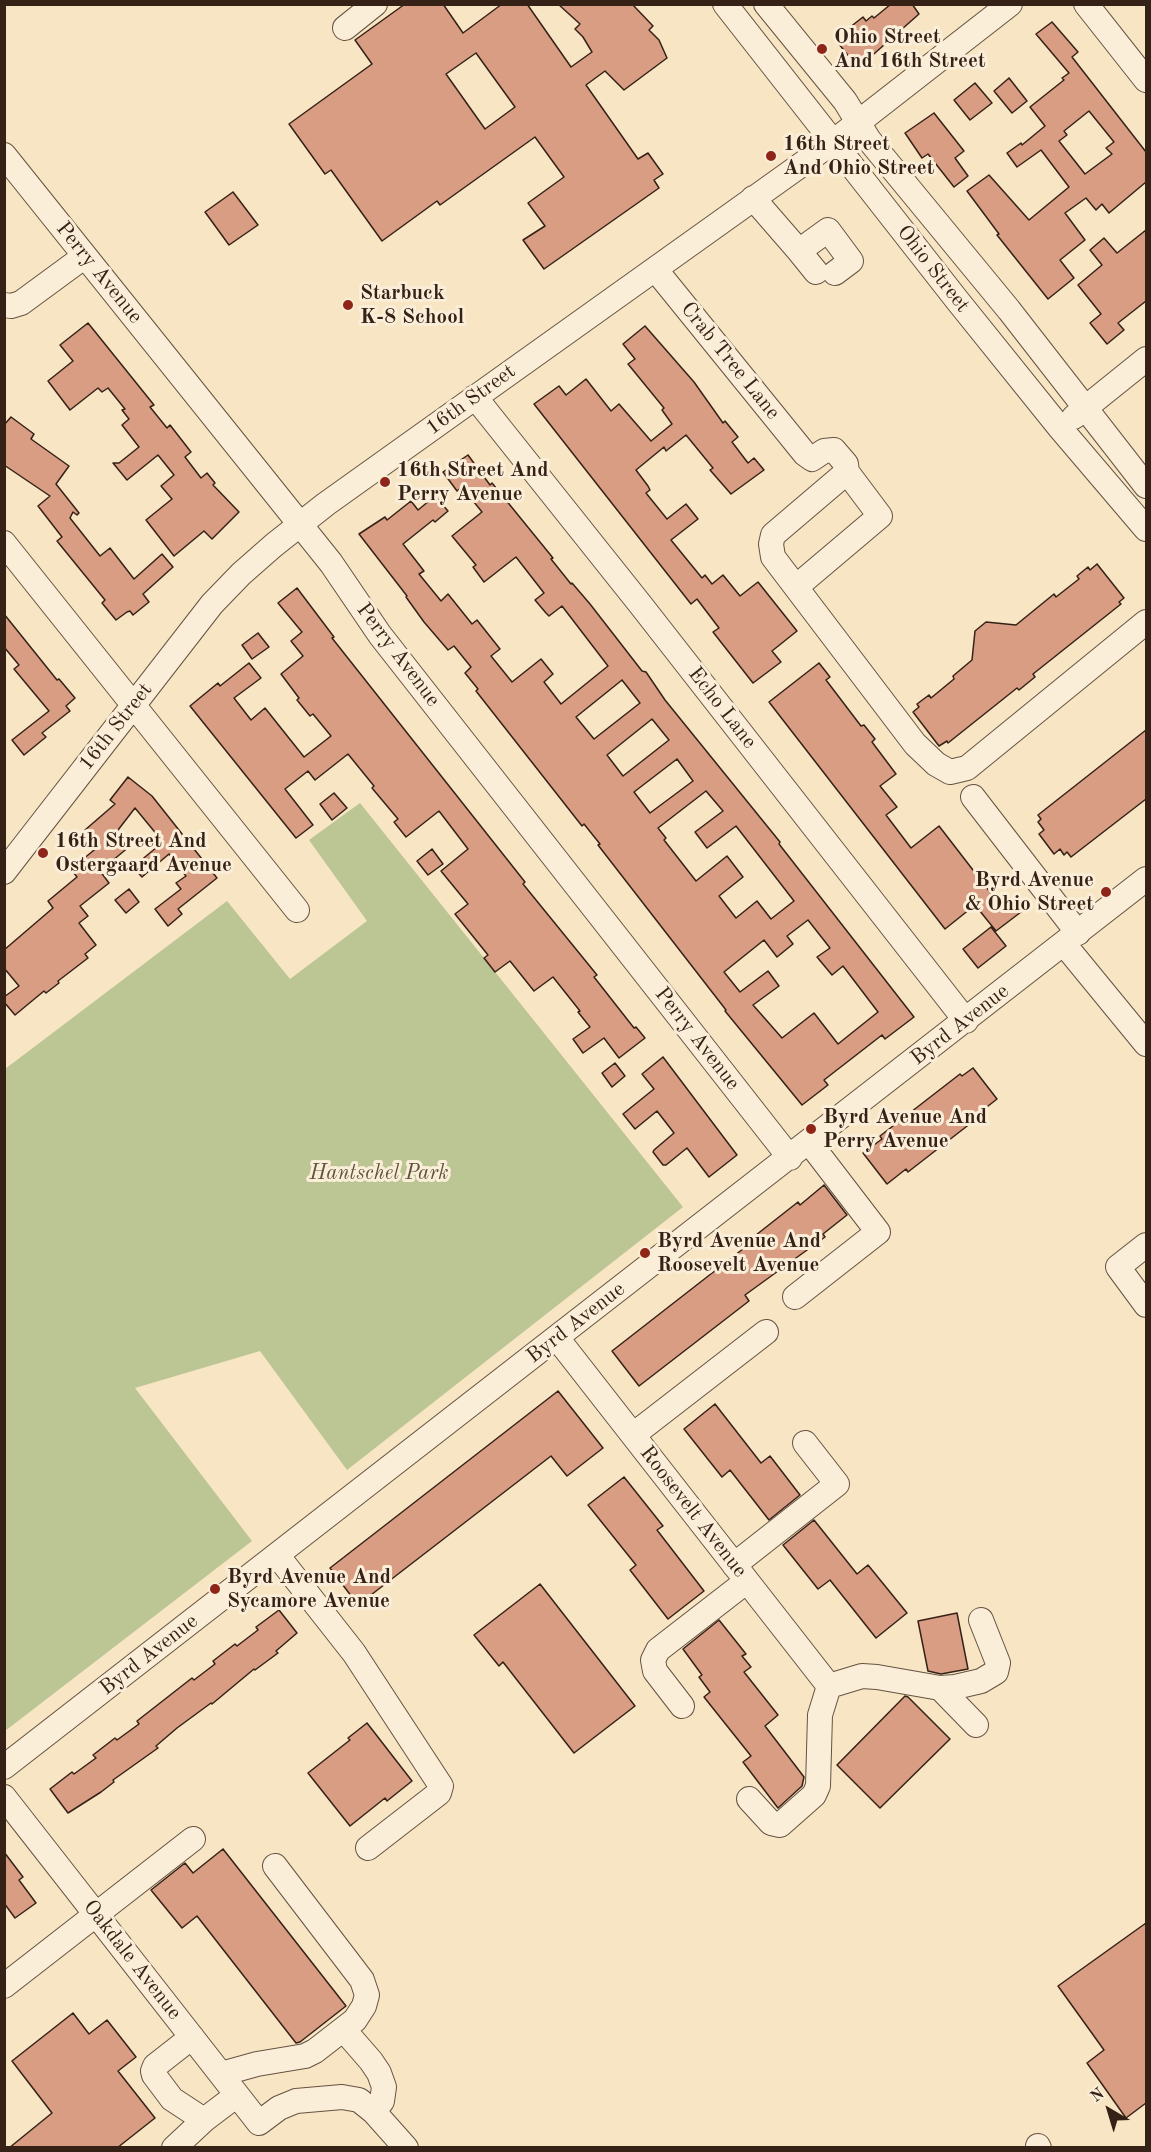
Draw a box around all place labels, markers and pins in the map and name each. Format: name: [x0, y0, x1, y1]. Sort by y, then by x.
place label: Ohio Street And 16th Street: [834, 24, 986, 74]
marker: Ohio Street And 16th Street: [815, 42, 829, 56]
place label: 16th Street And Ohio Street: [783, 131, 934, 181]
marker: 16th Street And Ohio Street: [764, 149, 778, 163]
place label: Starbuck K-8 School: [360, 280, 464, 330]
marker: Starbuck K-8 School: [341, 298, 355, 312]
place label: 16th Street And Perry Avenue: [397, 457, 549, 507]
marker: 16th Street And Perry Avenue: [378, 475, 392, 489]
place label: 16th Street And Ostergaard Avenue: [55, 828, 232, 878]
marker: 16th Street And Ostergaard Avenue: [36, 846, 50, 860]
place label: Byrd Avenue & Ohio Street: [965, 867, 1094, 917]
marker: Byrd Avenue & Ohio Street: [1099, 885, 1113, 899]
place label: Byrd Avenue And Perry Avenue: [823, 1104, 987, 1154]
marker: Byrd Avenue And Perry Avenue: [804, 1122, 818, 1136]
place label: Byrd Avenue And Roosevelt Avenue: [657, 1228, 821, 1278]
marker: Byrd Avenue And Roosevelt Avenue: [638, 1246, 652, 1260]
place label: Byrd Avenue And Sycamore Avenue: [227, 1564, 391, 1614]
marker: Byrd Avenue And Sycamore Avenue: [208, 1582, 222, 1596]

